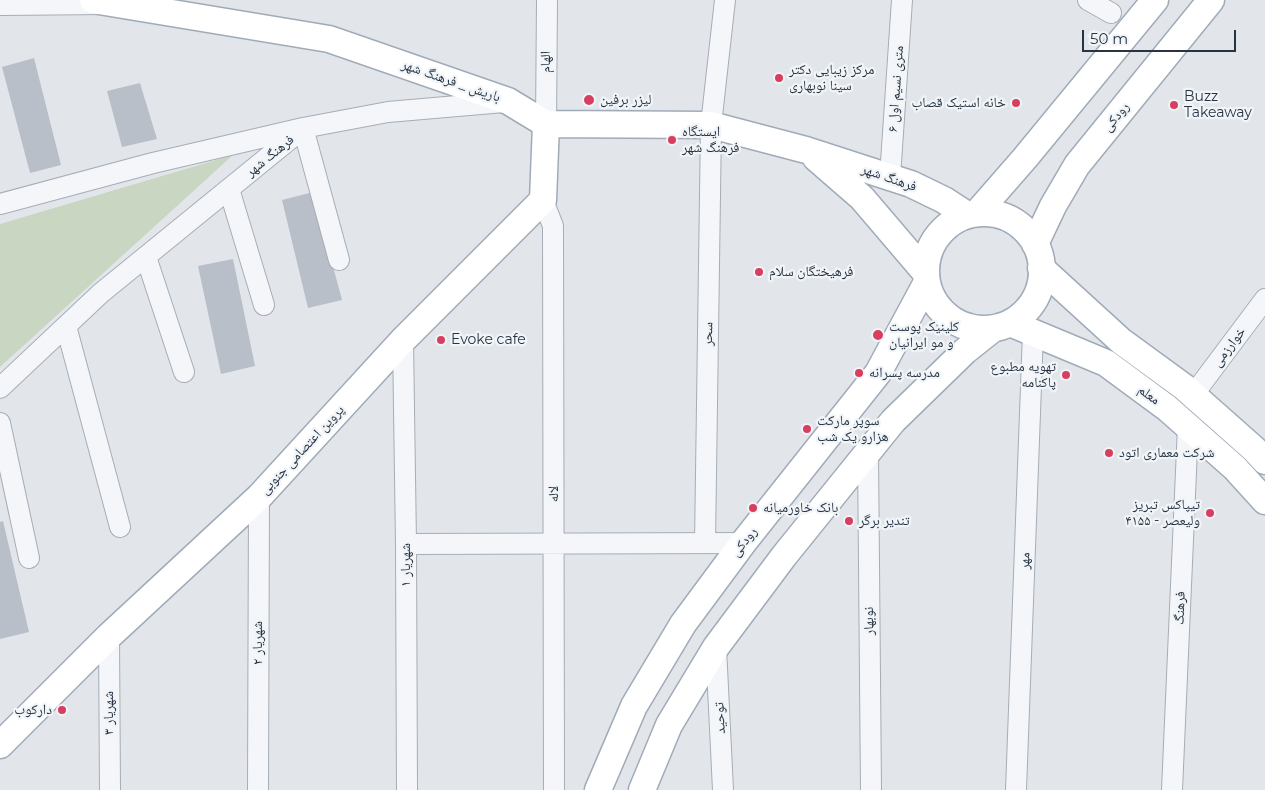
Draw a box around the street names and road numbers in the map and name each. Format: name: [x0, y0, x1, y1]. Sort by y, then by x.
street label: ۶ متری نسیم اول: [885, 45, 907, 133]
street label: الهام: [538, 51, 554, 73]
street label: باریش _ فرهنگ شهر: [399, 56, 503, 106]
street label: رودکی: [1099, 99, 1133, 135]
street label: فرهنگ شهر: [242, 131, 298, 181]
street label: فرهنگ شهر: [859, 161, 919, 195]
street label: سحر: [699, 322, 717, 346]
street label: خوارزمی: [1209, 324, 1249, 370]
street label: معلم: [1135, 381, 1163, 409]
street label: پروین اعتصامی جنوبی: [256, 402, 348, 498]
street label: لاله: [546, 486, 562, 502]
street label: رودکى: [727, 524, 761, 560]
street label: شهریار ۱: [398, 543, 414, 587]
street label: مهر: [1016, 552, 1034, 570]
street label: فرهنگ: [1171, 591, 1189, 625]
street label: نوبهار: [860, 607, 878, 635]
street label: شهریار ۲: [250, 621, 266, 665]
street label: شهریار ۳: [101, 691, 117, 735]
street label: توحید: [711, 702, 729, 734]

